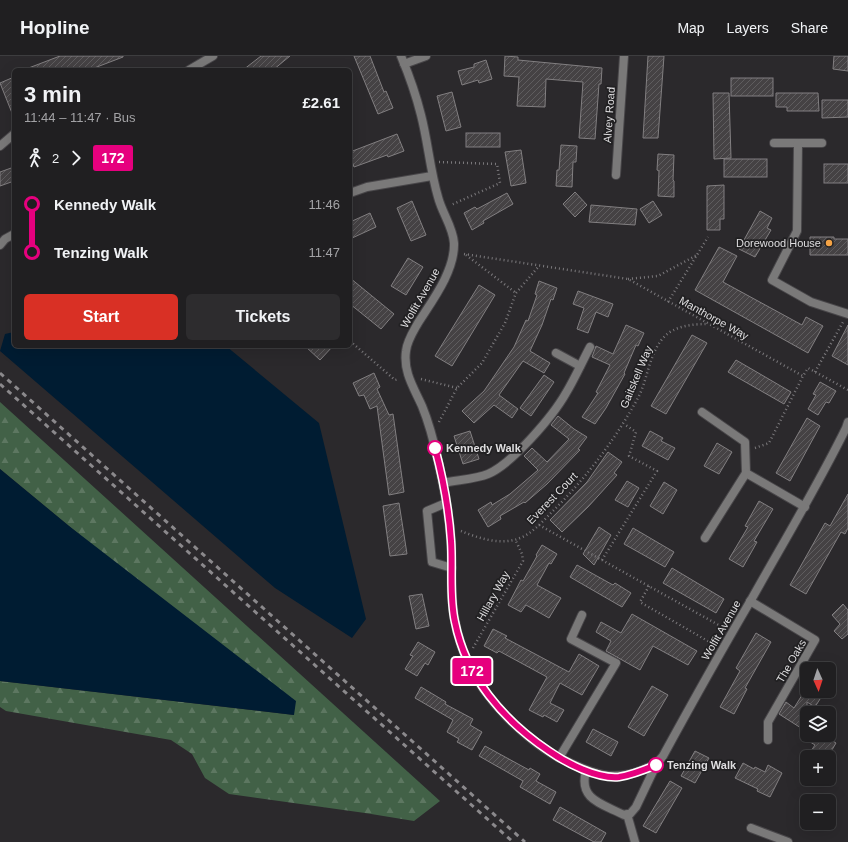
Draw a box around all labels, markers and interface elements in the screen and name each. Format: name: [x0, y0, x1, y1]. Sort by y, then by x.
text: Hopline: [20, 17, 90, 38]
text: Map: [677, 20, 705, 36]
text: Layers: [727, 20, 769, 36]
text: Share: [791, 20, 828, 36]
text: 3 min: [24, 82, 81, 107]
street label: Alvey Road: [601, 87, 617, 143]
text: £2.61: [302, 94, 340, 111]
text: 11:44 – 11:47 · Bus: [24, 110, 136, 125]
icon: walk: [24, 147, 46, 169]
icon: forward: [65, 147, 87, 169]
text: 172: [101, 150, 125, 166]
text: 2: [52, 151, 59, 166]
text: Kennedy Walk: [54, 196, 156, 213]
text: 11:46: [308, 197, 340, 212]
place label: Dorewood House: [736, 237, 821, 249]
marker: Dorewood House: [824, 238, 834, 248]
text: Tenzing Walk: [54, 244, 148, 261]
text: 11:47: [308, 245, 340, 260]
street label: Wolfit Avenue: [398, 266, 442, 330]
button: Start: [24, 294, 178, 340]
button: Tickets: [186, 294, 340, 340]
street label: Manthorpe Way: [677, 294, 751, 342]
street label: Gaitskell Way: [617, 343, 655, 410]
marker: Kennedy Walk: [427, 440, 443, 456]
place label: Kennedy Walk: [446, 442, 522, 454]
street label: Everest Court: [524, 470, 580, 526]
street label: Hillary Way: [474, 569, 512, 623]
street label: Wolfit Avenue: [699, 598, 743, 662]
street label: The Oaks: [774, 637, 808, 685]
line badge: 172: [449, 658, 495, 684]
north arrow: [800, 662, 836, 698]
map controls: [800, 662, 836, 830]
text: 172: [460, 663, 484, 679]
button: layers: [800, 706, 836, 742]
button: +: [800, 750, 836, 786]
marker: Tenzing Walk: [648, 757, 664, 773]
place label: Tenzing Walk: [667, 759, 737, 771]
button: −: [800, 794, 836, 830]

